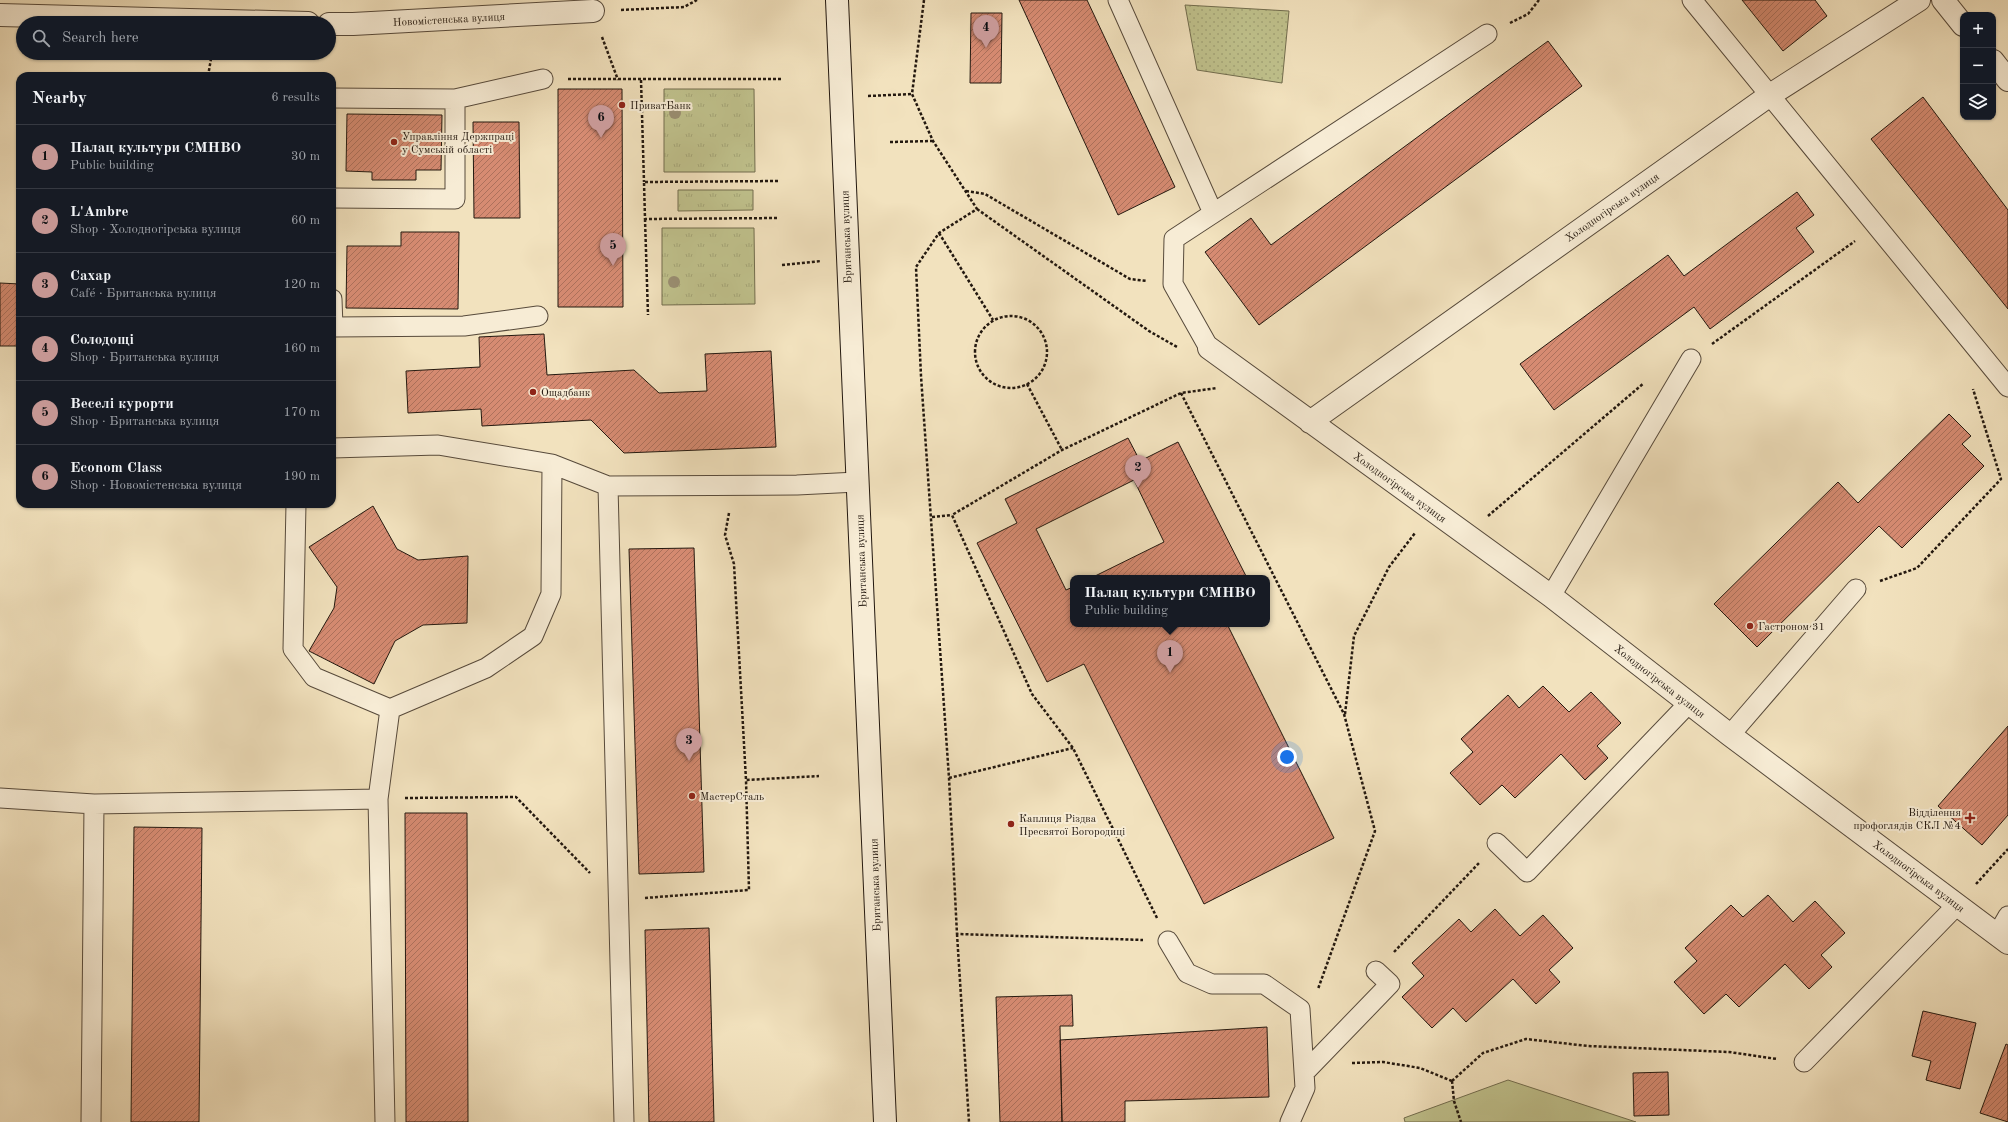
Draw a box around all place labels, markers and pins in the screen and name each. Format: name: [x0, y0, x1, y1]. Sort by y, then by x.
pin: 4: [973, 15, 999, 48]
marker: ПриватБанк: [617, 100, 627, 110]
place label: ПриватБанк: [630, 101, 691, 112]
pin: 6: [588, 105, 614, 138]
place label: Управління Держпраці у Сумській області: [402, 132, 514, 156]
marker: Управління Держпраці у Сумській області: [389, 137, 399, 147]
pin: 5: [600, 233, 626, 266]
marker: Ощадбанк: [528, 387, 538, 397]
place label: Ощадбанк: [541, 388, 591, 399]
pin: 2: [1125, 455, 1151, 488]
marker: Гастроном 31: [1745, 621, 1755, 631]
place label: Гастроном 31: [1758, 622, 1825, 633]
pin: 1: [1157, 640, 1183, 673]
pin: 3: [676, 728, 702, 761]
marker: МастерСталь: [687, 791, 697, 801]
place label: МастерСталь: [700, 792, 764, 803]
place label: Відділення профоглядів СКЛ №4: [1853, 808, 1961, 832]
marker: Відділення профоглядів СКЛ №4: [1964, 812, 1976, 824]
place label: Каплиця Різдва Пресвятої Богородиці: [1019, 814, 1125, 838]
marker: Каплиця Різдва Пресвятої Богородиці: [1006, 819, 1016, 829]

